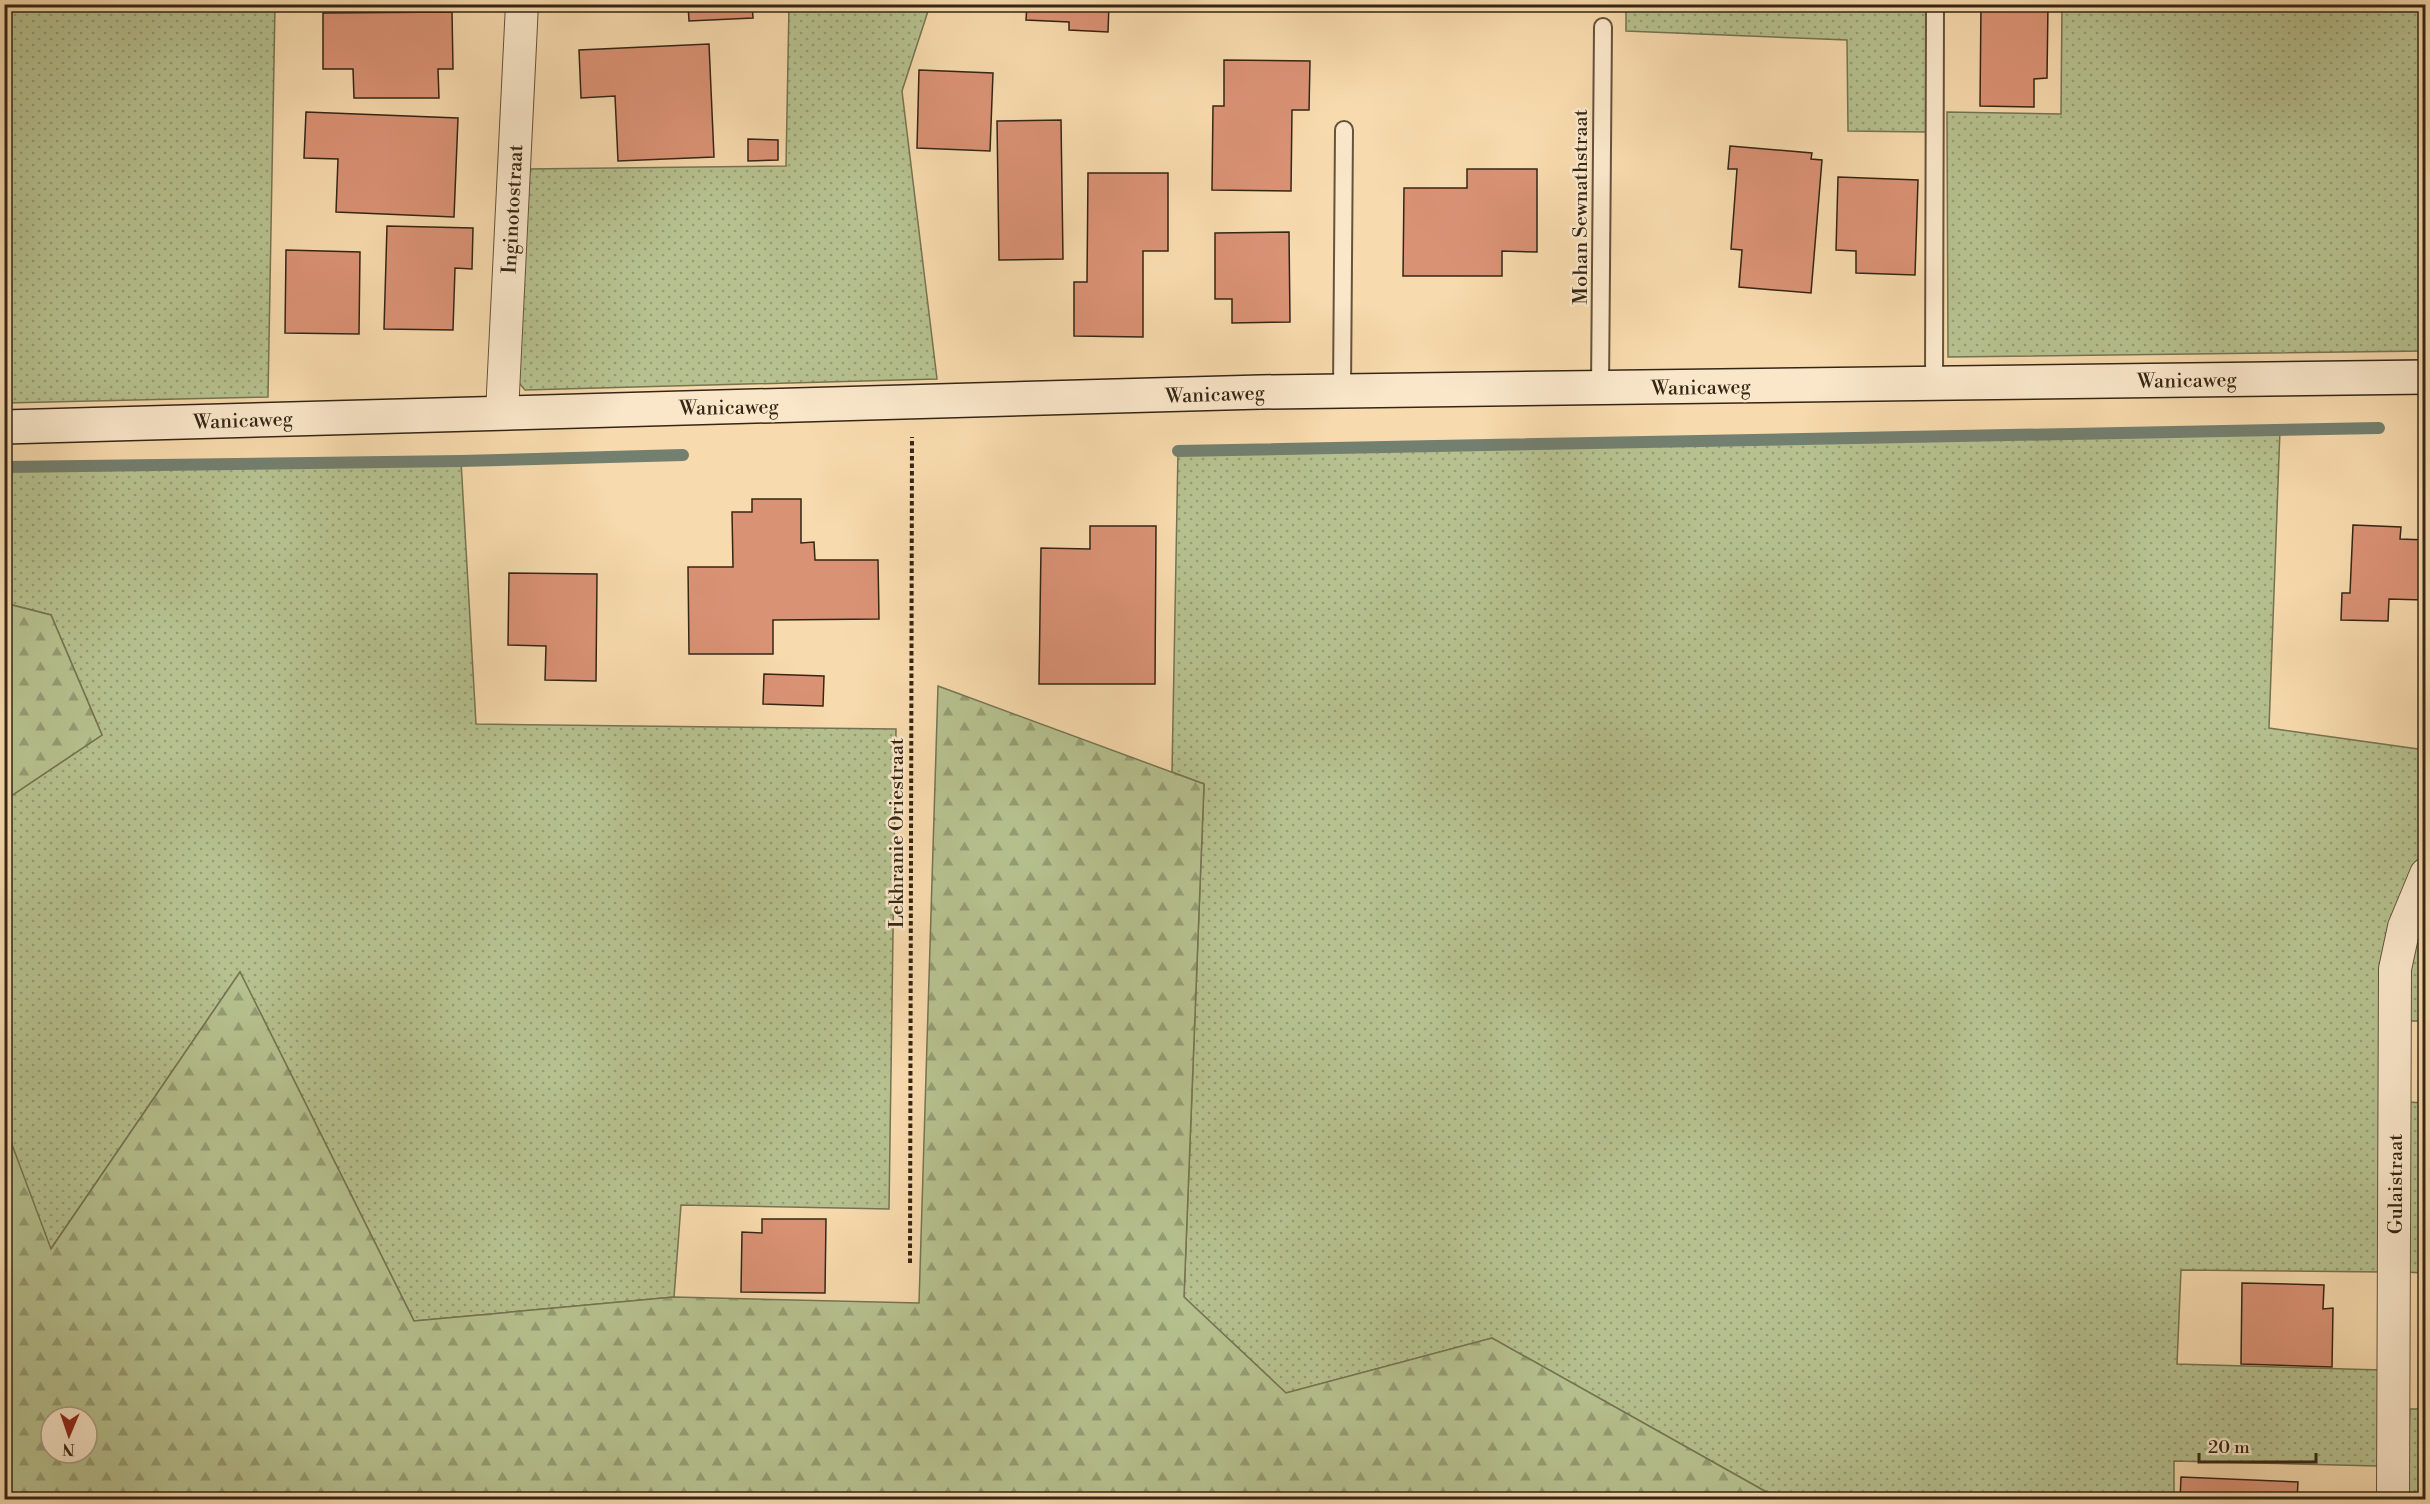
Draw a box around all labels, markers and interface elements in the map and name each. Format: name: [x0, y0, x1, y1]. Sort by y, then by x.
street label: Mohan Sewnathstraat: [1569, 109, 1594, 305]
street label: Inginotostraat: [498, 144, 529, 274]
street label: Wanicaweg: [2136, 368, 2238, 395]
street label: Wanicaweg: [1650, 375, 1752, 402]
street label: Wanicaweg: [1164, 381, 1266, 410]
street label: Wanicaweg: [678, 395, 780, 422]
street label: Wanicaweg: [192, 407, 294, 436]
street label: Lekhranie Oriestraat: [885, 738, 910, 928]
street label: Gulaistraat: [2384, 1134, 2409, 1234]
north arrow: [39, 1405, 99, 1465]
scale bar: [2199, 1426, 2316, 1464]
text: 20 m: [2208, 1436, 2250, 1459]
text: N: [61, 1439, 75, 1459]

